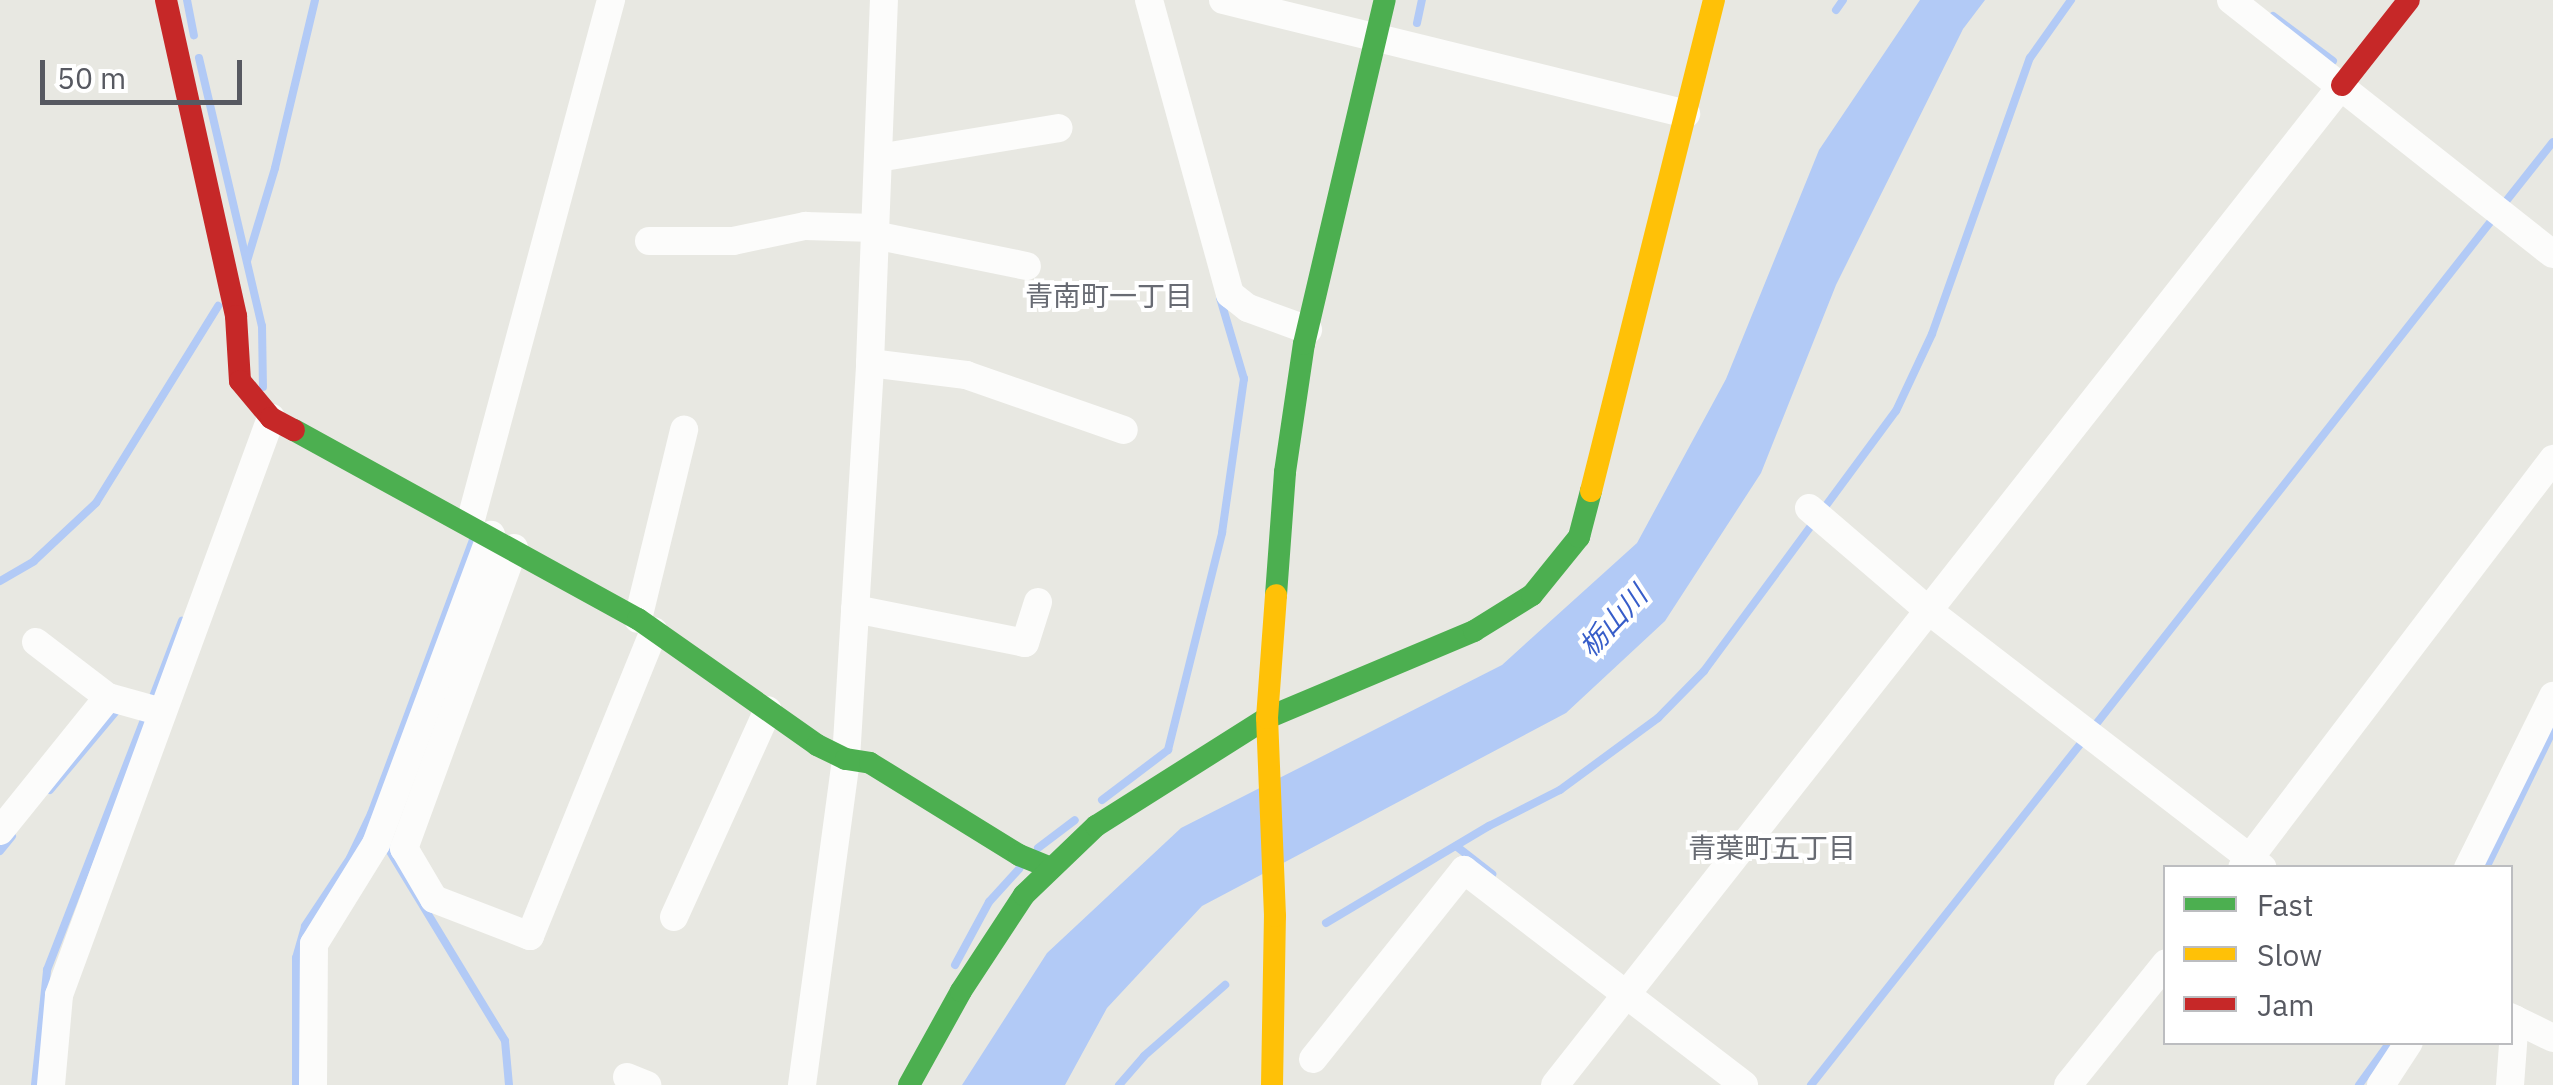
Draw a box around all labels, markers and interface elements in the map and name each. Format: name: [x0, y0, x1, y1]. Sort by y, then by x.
scale bar: [45, 40, 248, 102]
text: 50 m: [57, 58, 126, 97]
district label: 青南町一丁目: [1025, 279, 1193, 313]
water label: 栃山川: [1572, 579, 1654, 663]
district label: 青葉町五丁目: [1688, 831, 1856, 865]
legend: [2163, 865, 2513, 1045]
text: Fast: [2257, 885, 2314, 924]
text: Slow: [2257, 935, 2322, 974]
text: Jam: [2257, 985, 2315, 1024]

